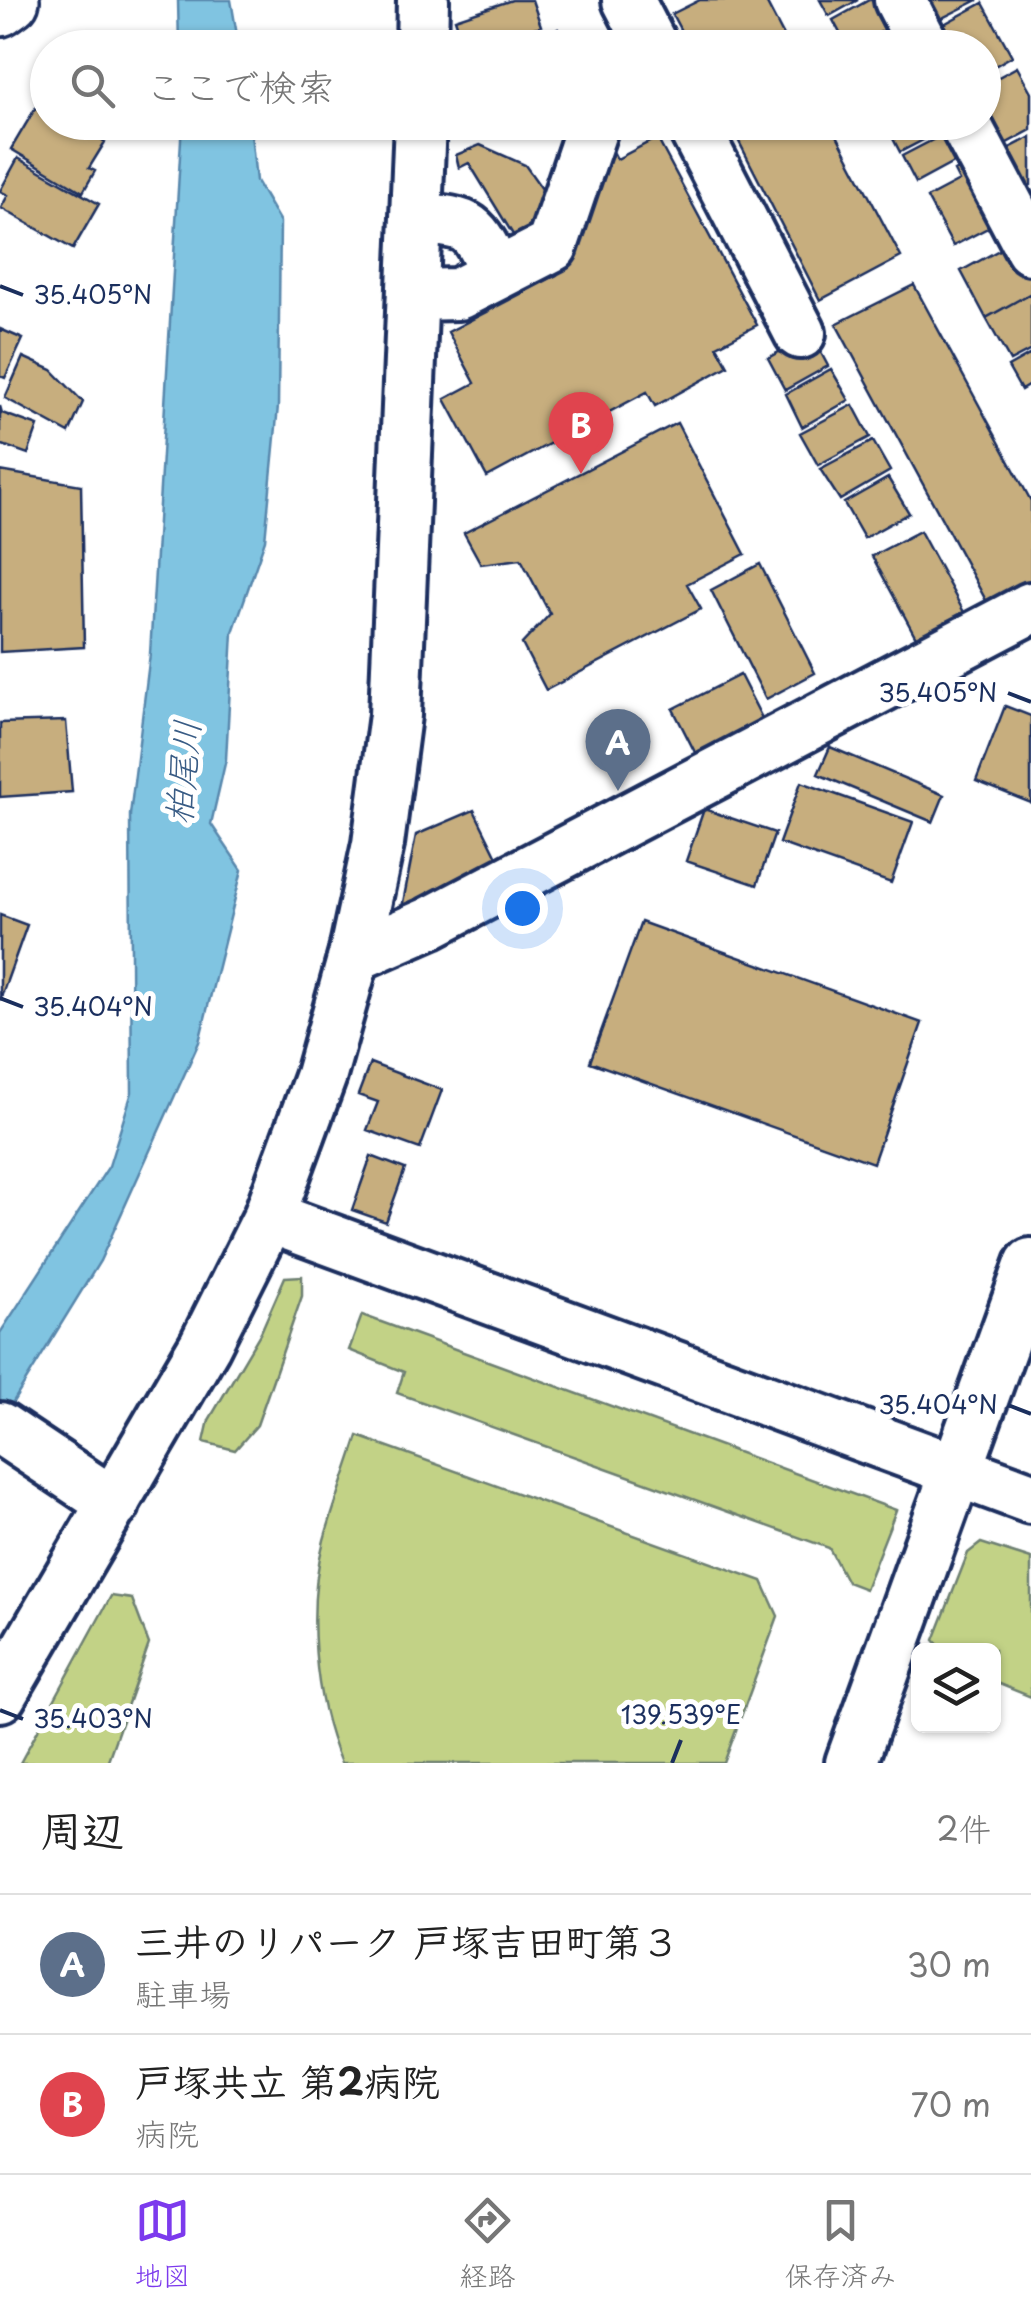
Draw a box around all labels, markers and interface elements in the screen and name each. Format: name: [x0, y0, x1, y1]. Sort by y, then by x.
search box: [30, 30, 1001, 140]
text: ここで検索: [145, 57, 335, 114]
icon: search: [65, 58, 120, 113]
text: 35.405°N: [34, 275, 152, 313]
pin: B: [548, 392, 614, 474]
text: 35.405°N: [879, 673, 997, 711]
pin: A: [586, 708, 650, 791]
water label: 柏尾川: [150, 717, 212, 827]
your location: [497, 883, 548, 934]
text: 35.404°N: [33, 987, 153, 1025]
text: 35.404°N: [878, 1385, 998, 1423]
map controls: [911, 1643, 1001, 1733]
button: layers: [911, 1643, 1001, 1733]
text: 139.539°E: [621, 1695, 741, 1733]
text: 35.403°N: [33, 1699, 153, 1737]
text: 周辺: [40, 1797, 124, 1860]
text: 2件: [936, 1804, 991, 1852]
text: 三井のリパーク 戸塚吉田町第３: [135, 1912, 679, 1969]
text: A: [60, 1940, 85, 1988]
text: 30 m: [907, 1940, 991, 1988]
text: 駐車場: [135, 1969, 231, 2017]
text: 戸塚共立 第2病院: [135, 2052, 440, 2109]
text: B: [62, 2080, 83, 2128]
text: 70 m: [911, 2080, 991, 2128]
text: 病院: [135, 2109, 199, 2157]
tab: 地図: [134, 2193, 191, 2296]
tab: 経路: [459, 2193, 516, 2296]
tab: 保存済み: [784, 2193, 897, 2296]

